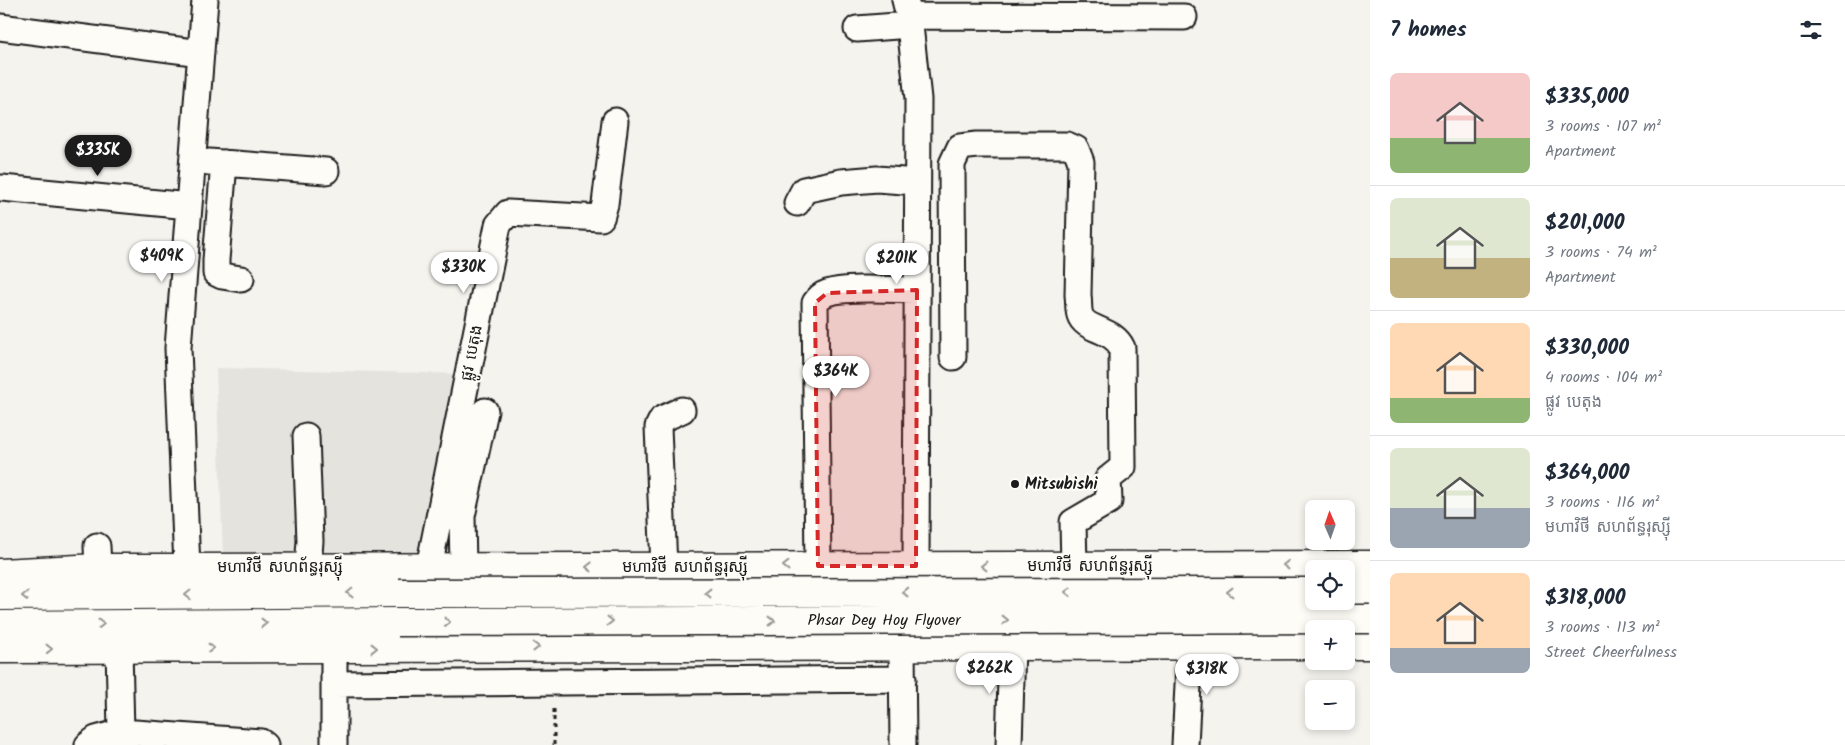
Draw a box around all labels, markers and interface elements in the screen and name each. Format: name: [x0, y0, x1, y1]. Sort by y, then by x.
text: 7 homes: [1390, 14, 1467, 47]
icon: filters: [1797, 16, 1825, 44]
text: $335,000: [1545, 81, 1629, 114]
icon: home: [1430, 93, 1490, 153]
text: 3 rooms · 107 m²: [1545, 114, 1661, 139]
pin: $335K: [63, 134, 133, 177]
text: $335K: [76, 138, 120, 163]
text: Apartment: [1545, 139, 1616, 164]
text: $201,000: [1545, 207, 1625, 240]
icon: home: [1430, 218, 1490, 278]
pin: $409K: [127, 240, 197, 283]
text: 3 rooms · 74 m²: [1545, 240, 1657, 265]
pin: $201K: [862, 242, 932, 285]
text: $409K: [140, 244, 184, 269]
text: $201K: [876, 246, 918, 271]
pin: $330K: [429, 252, 499, 294]
text: $330K: [442, 255, 486, 280]
text: Apartment: [1545, 265, 1616, 290]
street label: ផ្លូវ បេតុង: [454, 323, 490, 383]
text: $330,000: [1545, 332, 1629, 365]
icon: home: [1430, 343, 1490, 403]
pin: $364K: [801, 356, 871, 398]
text: $364K: [813, 359, 859, 384]
text: 4 rooms · 104 m²: [1545, 365, 1662, 390]
text: ផ្លូវ បេតុង: [1545, 390, 1602, 415]
text: $364,000: [1545, 457, 1630, 490]
icon: home: [1430, 468, 1490, 528]
place label: Mitsubishi: [1025, 472, 1098, 497]
marker: Mitsubishi: [1009, 478, 1021, 490]
text: 3 rooms · 116 m²: [1545, 490, 1660, 515]
north arrow: [1305, 500, 1355, 550]
map controls: [1305, 500, 1355, 730]
text: មហាវិថី សហព័ន្ធរុស្ស៊ី: [1545, 515, 1671, 540]
street label: មហាវិថី សហព័ន្ធរុស្ស៊ី: [1027, 554, 1153, 580]
street label: មហាវិថី សហព័ន្ធរុស្ស៊ី: [217, 555, 343, 581]
street label: មហាវិថី សហព័ន្ធរុស្ស៊ី: [622, 555, 748, 581]
one-way arrow: [1282, 560, 1290, 570]
button: locate: [1305, 560, 1355, 610]
one-way arrow: [782, 561, 790, 571]
one-way arrow: [980, 561, 988, 571]
one-way arrow: [585, 562, 592, 572]
text: $318,000: [1545, 582, 1625, 615]
one-way arrow: [901, 587, 908, 597]
one-way arrow: [1063, 587, 1071, 597]
one-way arrow: [1226, 587, 1234, 597]
one-way arrow: [346, 588, 354, 598]
one-way arrow: [703, 588, 711, 598]
one-way arrow: [183, 590, 191, 600]
one-way arrow: [21, 591, 28, 601]
icon: home: [1430, 593, 1490, 653]
street label: Phsar Dey Hoy Flyover: [808, 608, 962, 633]
one-way arrow: [1001, 615, 1009, 625]
text: 3 rooms · 113 m²: [1545, 615, 1660, 640]
one-way arrow: [606, 616, 614, 626]
one-way arrow: [768, 616, 776, 626]
one-way arrow: [444, 617, 451, 627]
one-way arrow: [260, 618, 268, 628]
one-way arrow: [98, 619, 105, 629]
button: +: [1305, 620, 1355, 670]
text: Street Cheerfulness: [1545, 640, 1677, 665]
one-way arrow: [532, 642, 540, 652]
one-way arrow: [208, 643, 215, 653]
one-way arrow: [370, 643, 378, 653]
one-way arrow: [45, 644, 53, 654]
pin: $262K: [955, 652, 1025, 695]
pin: $318K: [1172, 654, 1242, 696]
text: $262K: [967, 656, 1013, 681]
text: $318K: [1186, 657, 1228, 682]
button: −: [1305, 680, 1355, 730]

